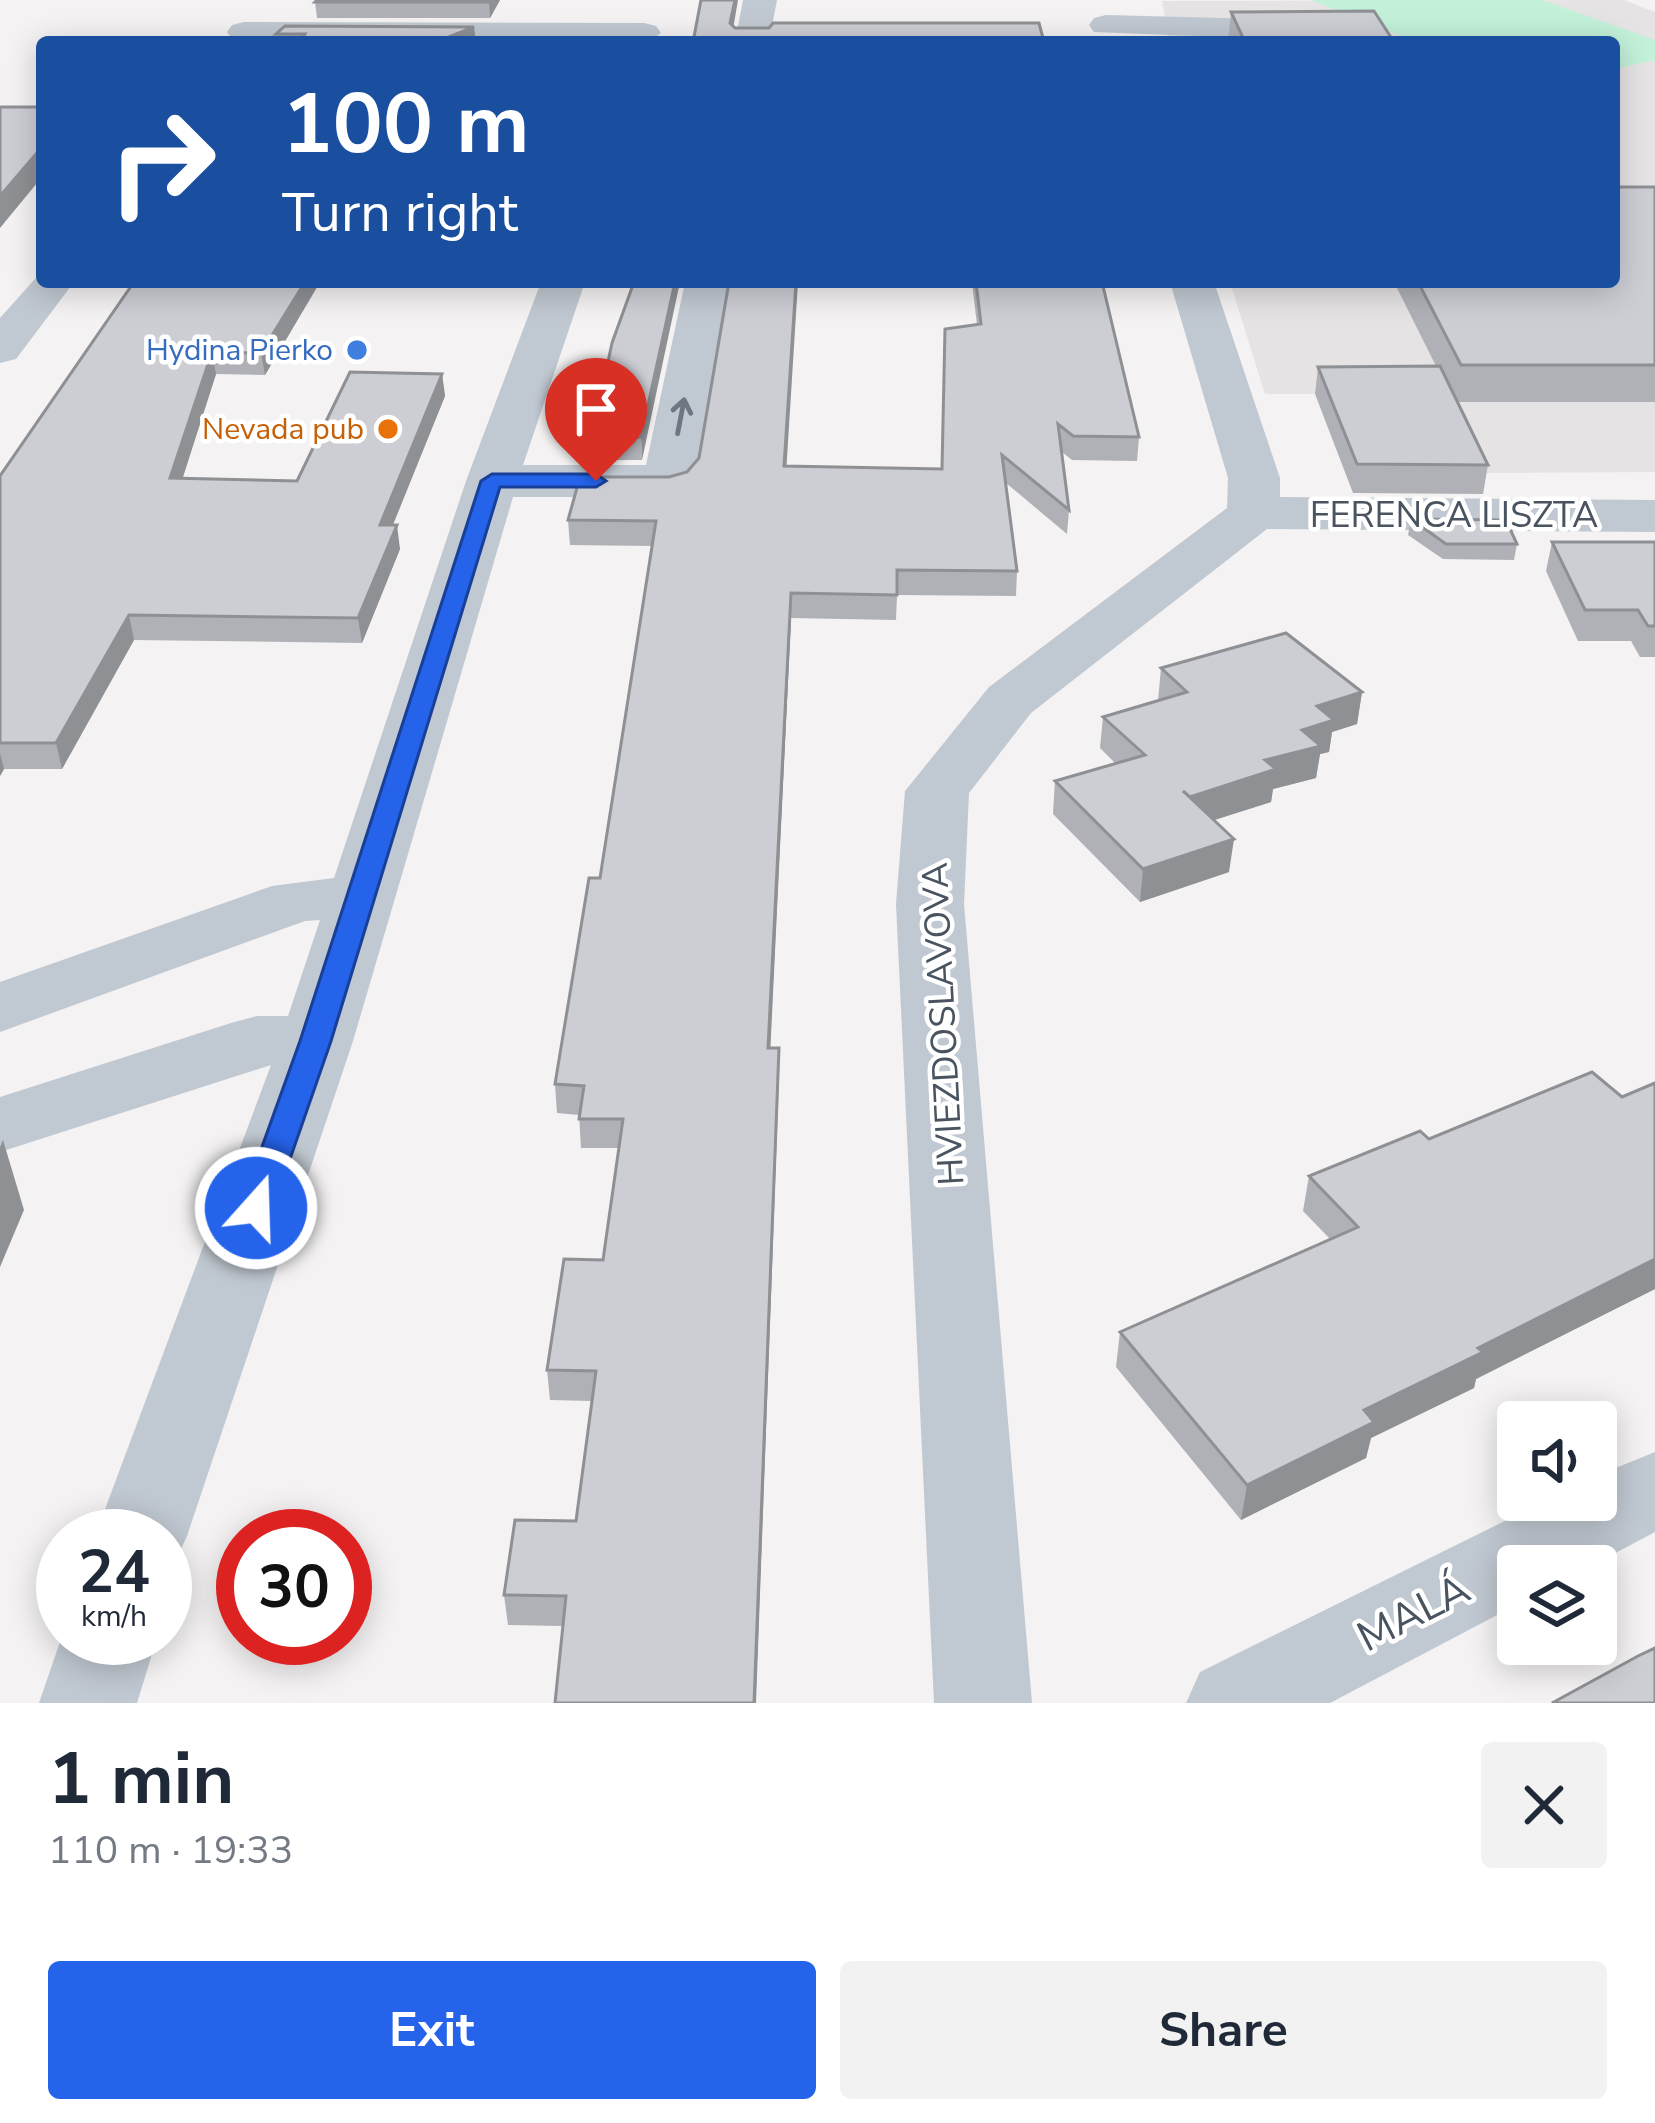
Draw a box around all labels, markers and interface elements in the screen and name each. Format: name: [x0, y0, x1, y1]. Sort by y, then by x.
text: 100 m: [282, 67, 530, 182]
icon: right: [84, 84, 240, 240]
text: Turn right: [282, 176, 518, 250]
place label: Hydina Pierko: [146, 330, 333, 371]
marker: Hydina Pierko: [344, 337, 370, 363]
pin: [545, 358, 647, 481]
icon: arrive: [563, 376, 629, 442]
one-way arrow: [671, 397, 693, 436]
place label: Nevada pub: [202, 409, 364, 450]
marker: Nevada pub: [375, 416, 401, 442]
street label: FERENCA LISZTA: [1310, 491, 1598, 540]
street label: HVIEZDOSLAVOVA: [911, 861, 976, 1187]
position arrow: [193, 1145, 319, 1271]
map controls: [1497, 1401, 1617, 1665]
button: sound: [1497, 1401, 1617, 1521]
speed limit sign: 30: [216, 1509, 372, 1665]
text: 24: [78, 1531, 150, 1613]
button: layers: [1497, 1545, 1617, 1665]
street label: MALÁ: [1348, 1561, 1480, 1666]
text: km/h: [81, 1596, 147, 1637]
text: 1 min: [48, 1730, 234, 1828]
button: close: [1481, 1742, 1607, 1868]
text: 110 m · 19:33: [48, 1824, 293, 1877]
button: Exit: [48, 1961, 816, 2099]
button: Share: [840, 1961, 1607, 2099]

